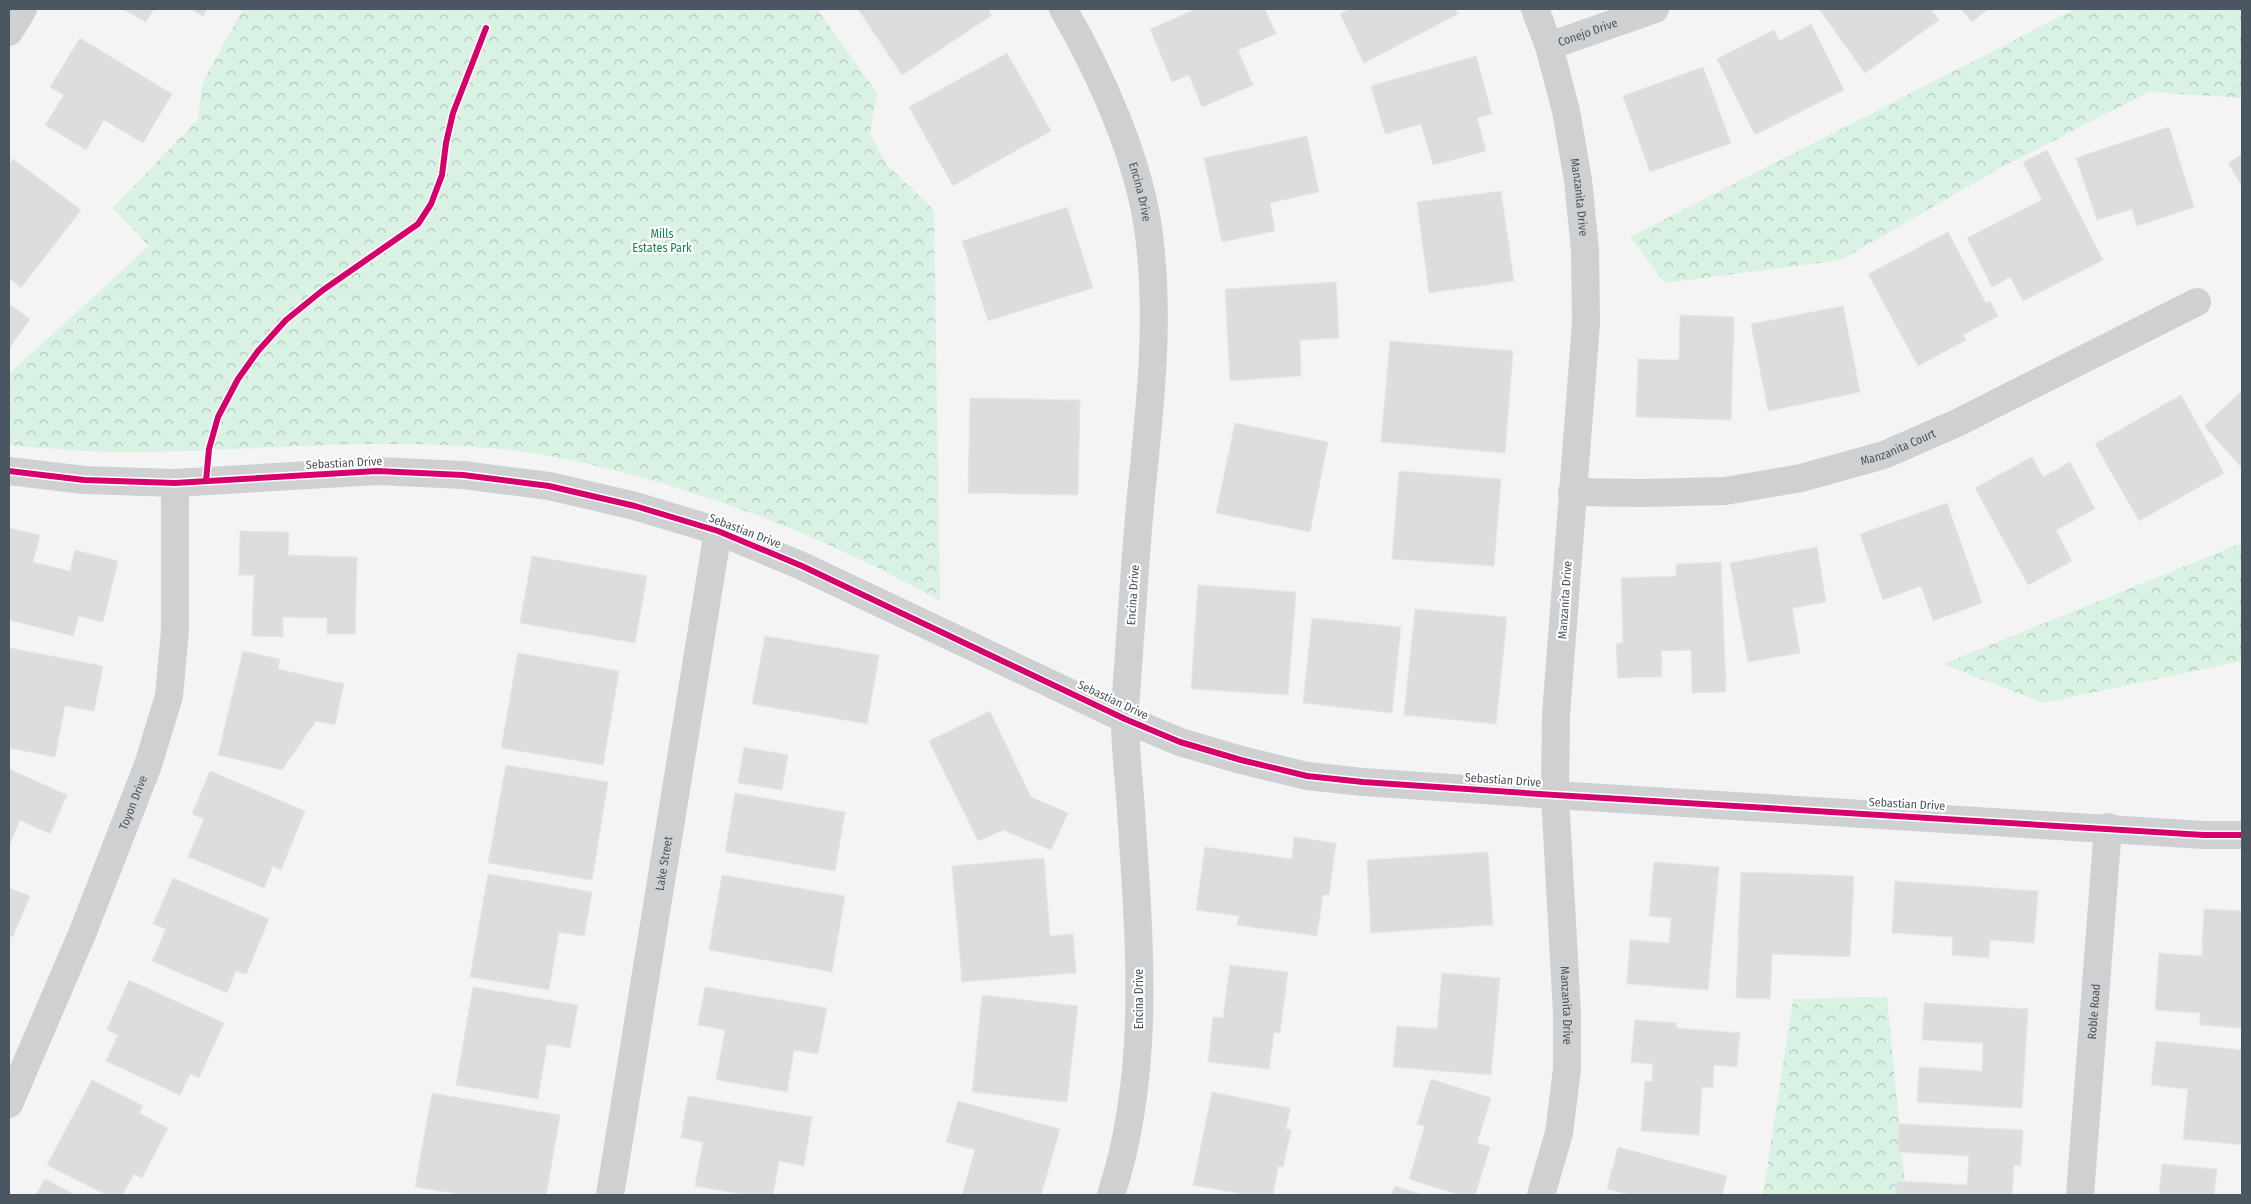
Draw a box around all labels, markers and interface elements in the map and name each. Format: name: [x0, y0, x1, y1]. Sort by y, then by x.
street label: Conejo Drive: [1556, 16, 1619, 49]
street label: Manzanita Drive: [1567, 157, 1591, 237]
street label: Encina Drive: [1126, 160, 1154, 223]
park label: Mills Estates Park: [632, 227, 692, 255]
street label: Manzanita Court: [1859, 426, 1938, 468]
street label: Sebastian Drive: [305, 454, 383, 472]
street label: Sebastian Drive: [707, 511, 783, 551]
street label: Manzanita Drive: [1555, 560, 1575, 640]
street label: Encina Drive: [1124, 564, 1142, 626]
street label: Sebastian Drive: [1075, 678, 1151, 723]
street label: Sebastian Drive: [1464, 770, 1542, 790]
street label: Toyon Drive: [116, 773, 150, 832]
street label: Sebastian Drive: [1868, 795, 1946, 813]
street label: Lake Street: [653, 835, 675, 892]
street label: Manzanita Drive: [1557, 966, 1574, 1045]
street label: Encina Drive: [1132, 969, 1146, 1029]
street label: Roble Road: [2085, 983, 2103, 1040]

